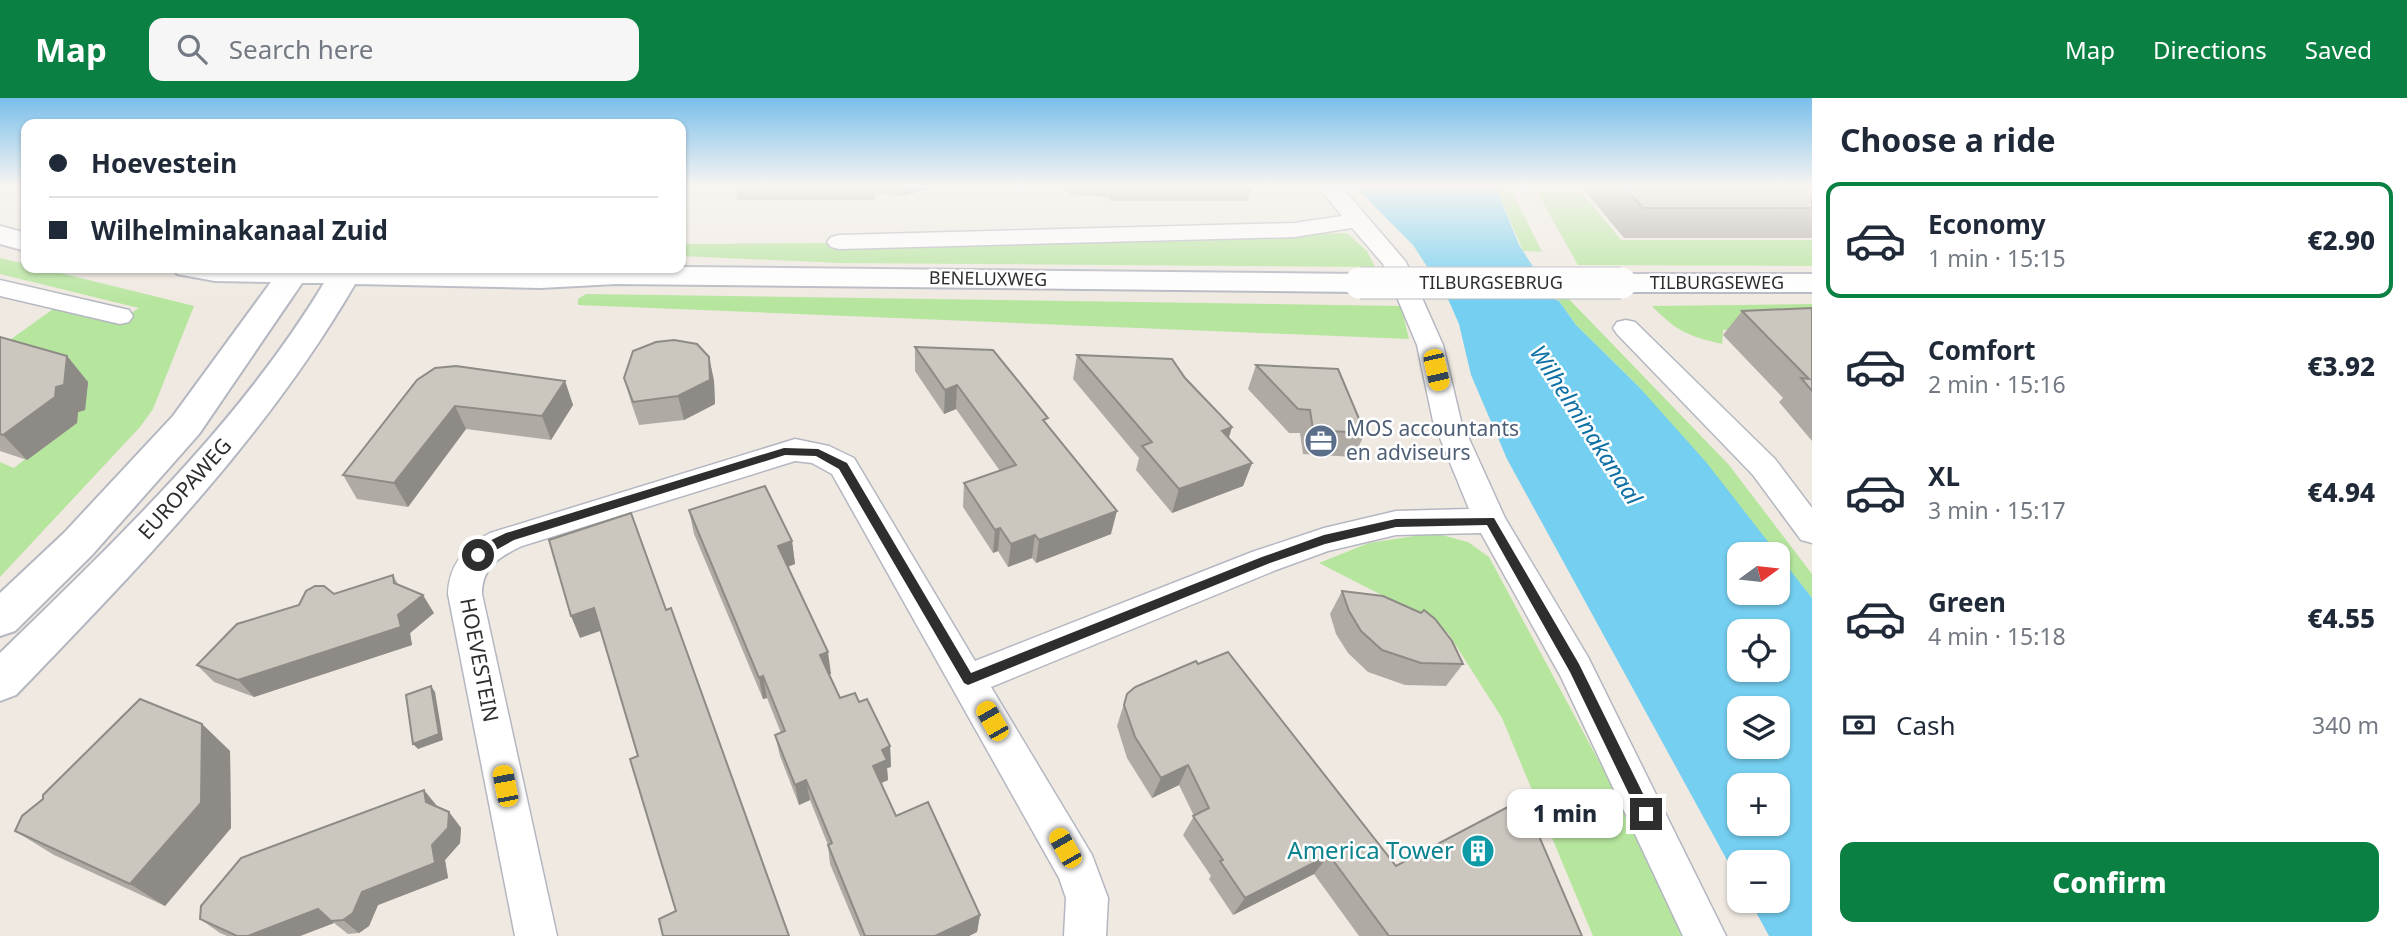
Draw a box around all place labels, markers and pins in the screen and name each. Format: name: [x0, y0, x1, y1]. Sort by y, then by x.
place label: MOS accountants en adviseurs: [1346, 414, 1519, 466]
office icon: MOS accountants en adviseurs: [1302, 422, 1340, 460]
building icon: America Tower: [1459, 832, 1497, 870]
place label: America Tower: [1287, 833, 1454, 866]

